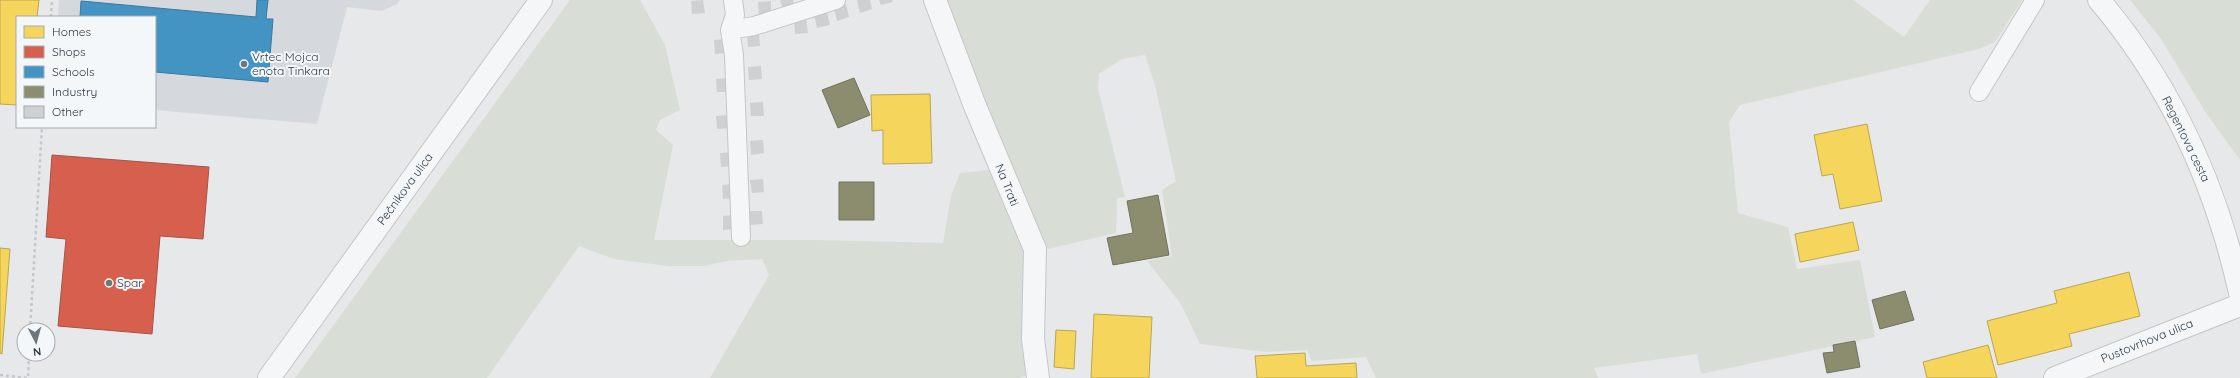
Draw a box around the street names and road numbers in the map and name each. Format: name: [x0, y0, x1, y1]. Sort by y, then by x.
street label: Regentova cesta: [2159, 93, 2214, 184]
street label: Pečnikova ulica: [373, 150, 436, 228]
street label: Na Trati: [992, 162, 1023, 208]
street label: Pustovrhova ulica: [2098, 315, 2195, 366]

